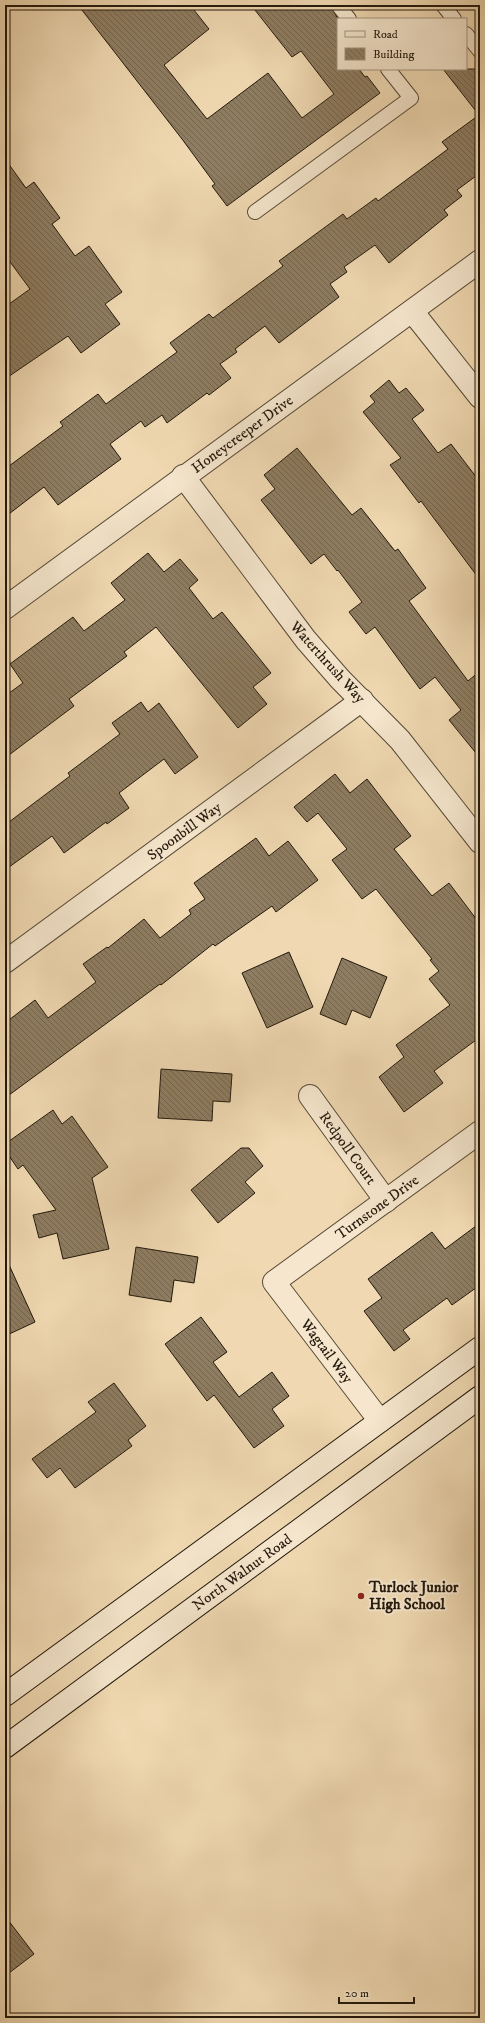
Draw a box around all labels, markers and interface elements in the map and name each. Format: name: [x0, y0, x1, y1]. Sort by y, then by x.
legend: [337, 18, 467, 70]
text: Road: [373, 27, 398, 42]
text: Building: [373, 47, 414, 62]
street label: Honeycreeper Drive: [188, 391, 297, 478]
street label: Waterthrush Way: [285, 617, 370, 708]
street label: Spoonbill Way: [143, 798, 226, 865]
street label: Redpoll Court: [315, 1108, 381, 1189]
street label: Turnstone Drive: [332, 1171, 423, 1244]
street label: Wagtail Way: [296, 1315, 357, 1388]
street label: North Walnut Road: [189, 1530, 296, 1615]
place label: Turlock Junior High School: [368, 1578, 459, 1614]
marker: Turlock Junior High School: [356, 1591, 366, 1601]
scale bar: [339, 1979, 414, 2005]
text: 20 m: [345, 1986, 369, 2001]

